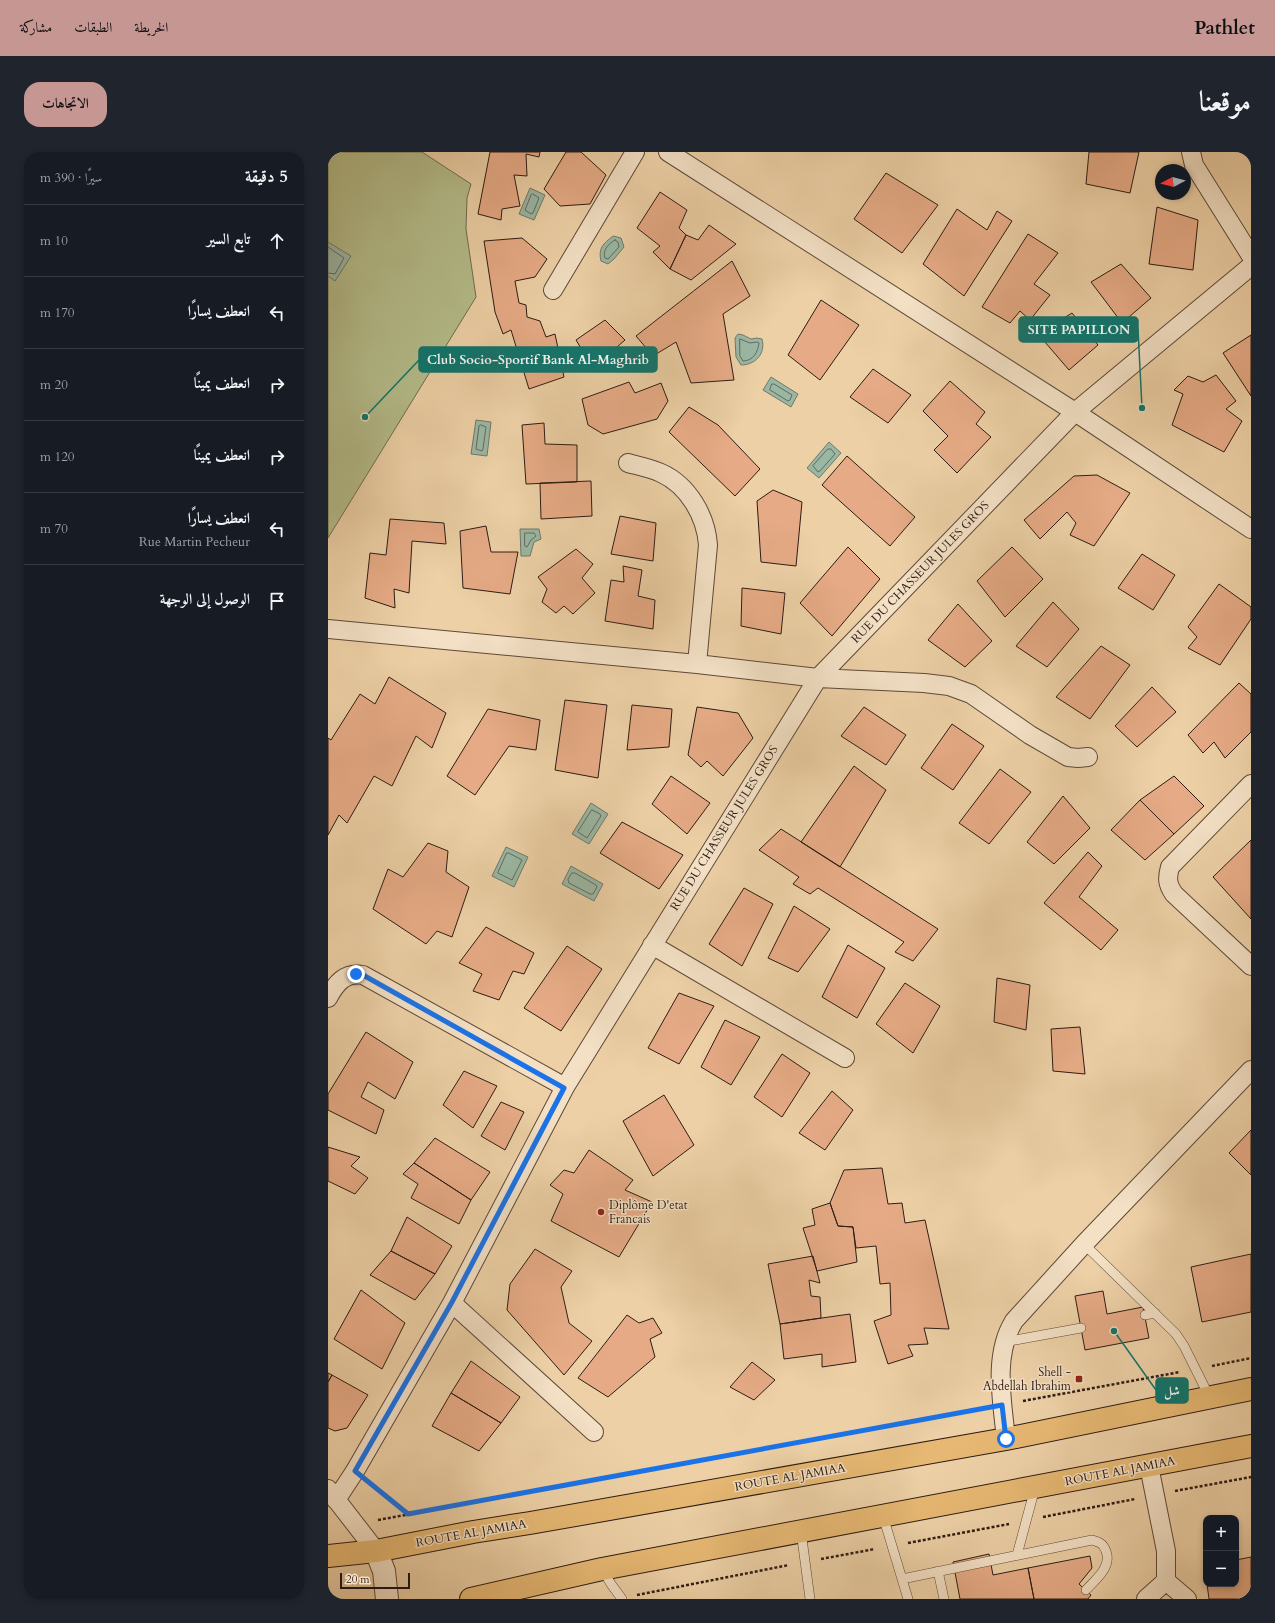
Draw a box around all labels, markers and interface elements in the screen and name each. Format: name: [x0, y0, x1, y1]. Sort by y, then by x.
text: Pathlet: [1194, 15, 1255, 41]
text: مشاركة: [20, 18, 52, 37]
text: الطبقات: [74, 18, 112, 37]
text: الخريطة: [134, 18, 168, 37]
button: الاتجاهات: [24, 82, 107, 127]
text: موقعنا: [1199, 83, 1251, 121]
north arrow: [1155, 164, 1191, 200]
text: 5 دقيقة: [245, 165, 288, 188]
text: سيرًا · 390 m: [40, 169, 102, 187]
text: تابع السير: [207, 229, 250, 249]
icon: ahead: [266, 230, 288, 252]
text: 10 m: [40, 232, 68, 250]
text: انعطف يسارًا: [188, 301, 250, 321]
icon: left: [266, 302, 288, 324]
text: 170 m: [40, 304, 74, 322]
callout: SITE PAPILLON: [1019, 317, 1138, 342]
text: SITE PAPILLON: [1028, 321, 1131, 339]
callout: Club Socio-Sportif Bank Al-Maghrib: [419, 347, 657, 372]
text: Club Socio-Sportif Bank Al-Maghrib: [427, 351, 649, 369]
text: انعطف يمينًا: [194, 373, 250, 393]
icon: right: [266, 374, 288, 396]
text: 20 m: [40, 376, 68, 394]
text: انعطف يمينًا: [194, 445, 250, 465]
icon: right: [266, 446, 288, 468]
text: 120 m: [40, 448, 74, 466]
street label: RUE DU CHASSEUR JULES GROS: [848, 497, 992, 647]
text: انعطف يسارًا: [188, 508, 250, 528]
icon: left: [266, 518, 288, 540]
text: 70 m: [40, 520, 68, 538]
text: Rue Martin Pecheur: [139, 533, 250, 551]
text: الوصول إلى الوجهة: [160, 589, 250, 609]
icon: arrive: [266, 590, 288, 612]
street label: RUE DU CHASSEUR JULES GROS: [666, 742, 782, 914]
route end: [347, 965, 365, 983]
place label: Diplôme D'etat Francais: [609, 1197, 688, 1227]
marker: Diplôme D'etat Francais: [596, 1207, 606, 1217]
place label: Shell - Abdellah Ibrahim: [983, 1364, 1072, 1394]
marker: Shell - Abdellah Ibrahim: [1074, 1374, 1084, 1384]
callout: شل: [1156, 1378, 1188, 1403]
text: شل: [1164, 1382, 1180, 1400]
route start: [997, 1430, 1015, 1448]
street label: ROUTE AL JAMIAA: [1063, 1452, 1177, 1490]
street label: ROUTE AL JAMIAA: [733, 1459, 847, 1495]
street label: ROUTE AL JAMIAA: [414, 1515, 528, 1551]
map controls: [1203, 1515, 1239, 1587]
button: +: [1203, 1515, 1239, 1551]
button: −: [1203, 1551, 1239, 1587]
scale bar: [340, 1571, 410, 1590]
text: 20 m: [346, 1572, 370, 1587]

